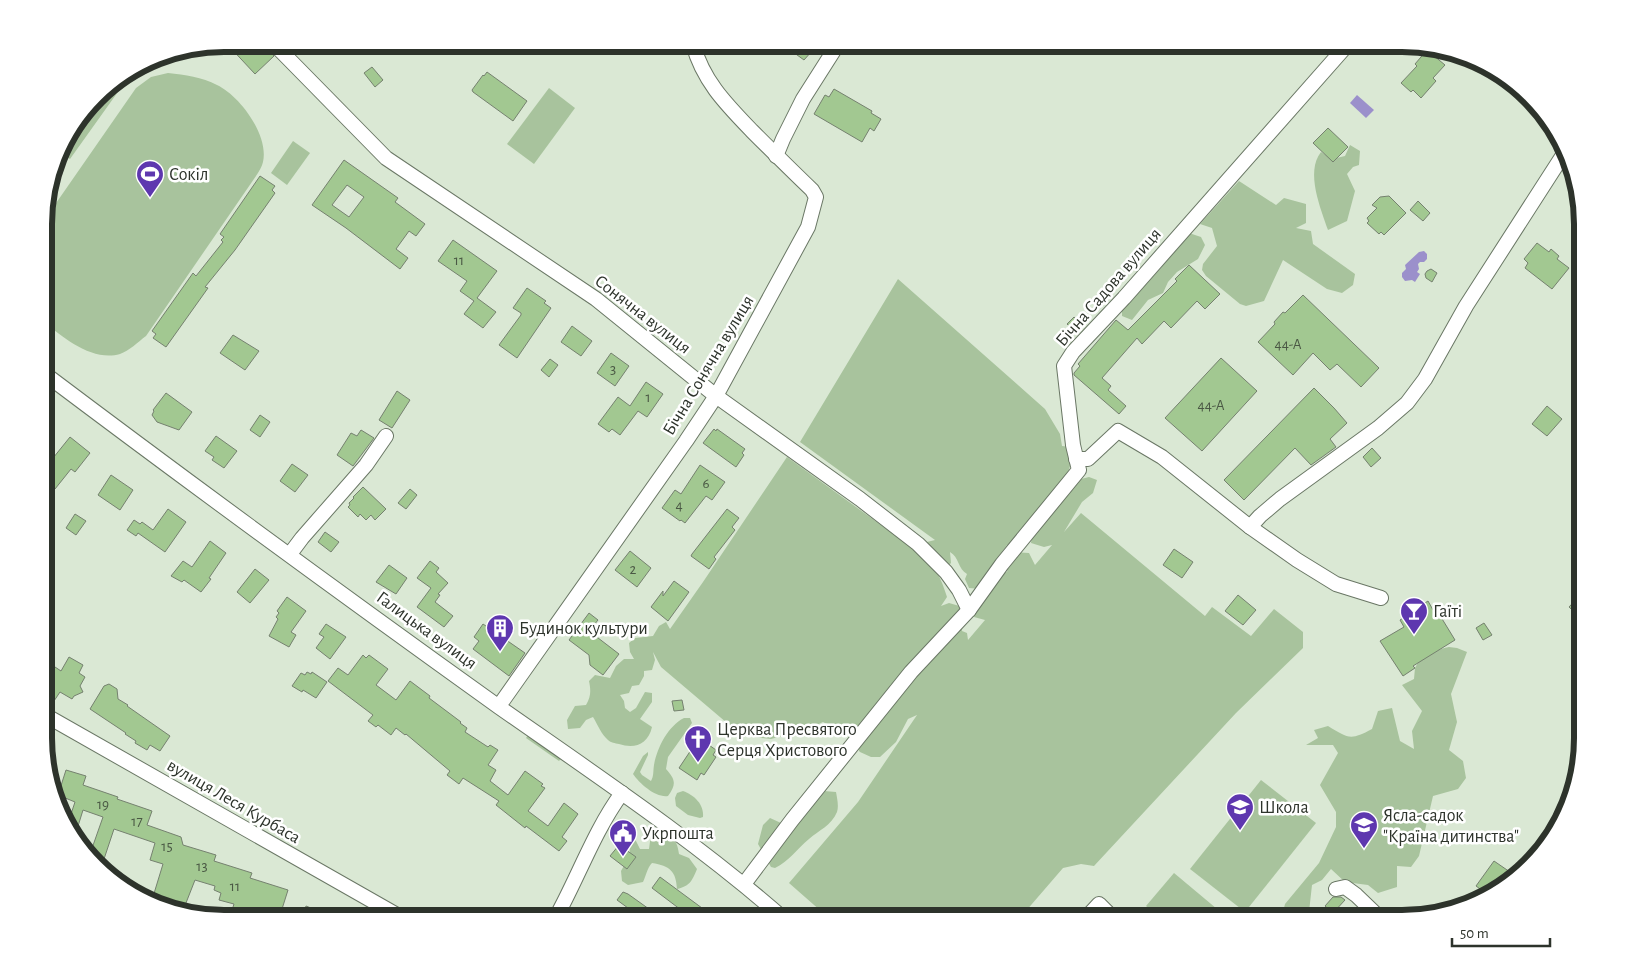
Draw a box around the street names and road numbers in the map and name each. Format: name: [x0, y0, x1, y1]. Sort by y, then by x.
street label: Бічна Садова вулиця: [1053, 225, 1165, 350]
street label: Сонячна вулиця: [591, 272, 694, 358]
street label: Бічна Сонячна вулиця: [660, 292, 758, 439]
street label: Галицька вулиця: [373, 588, 480, 673]
street label: вулиця Леся Курбаса: [164, 756, 304, 847]

